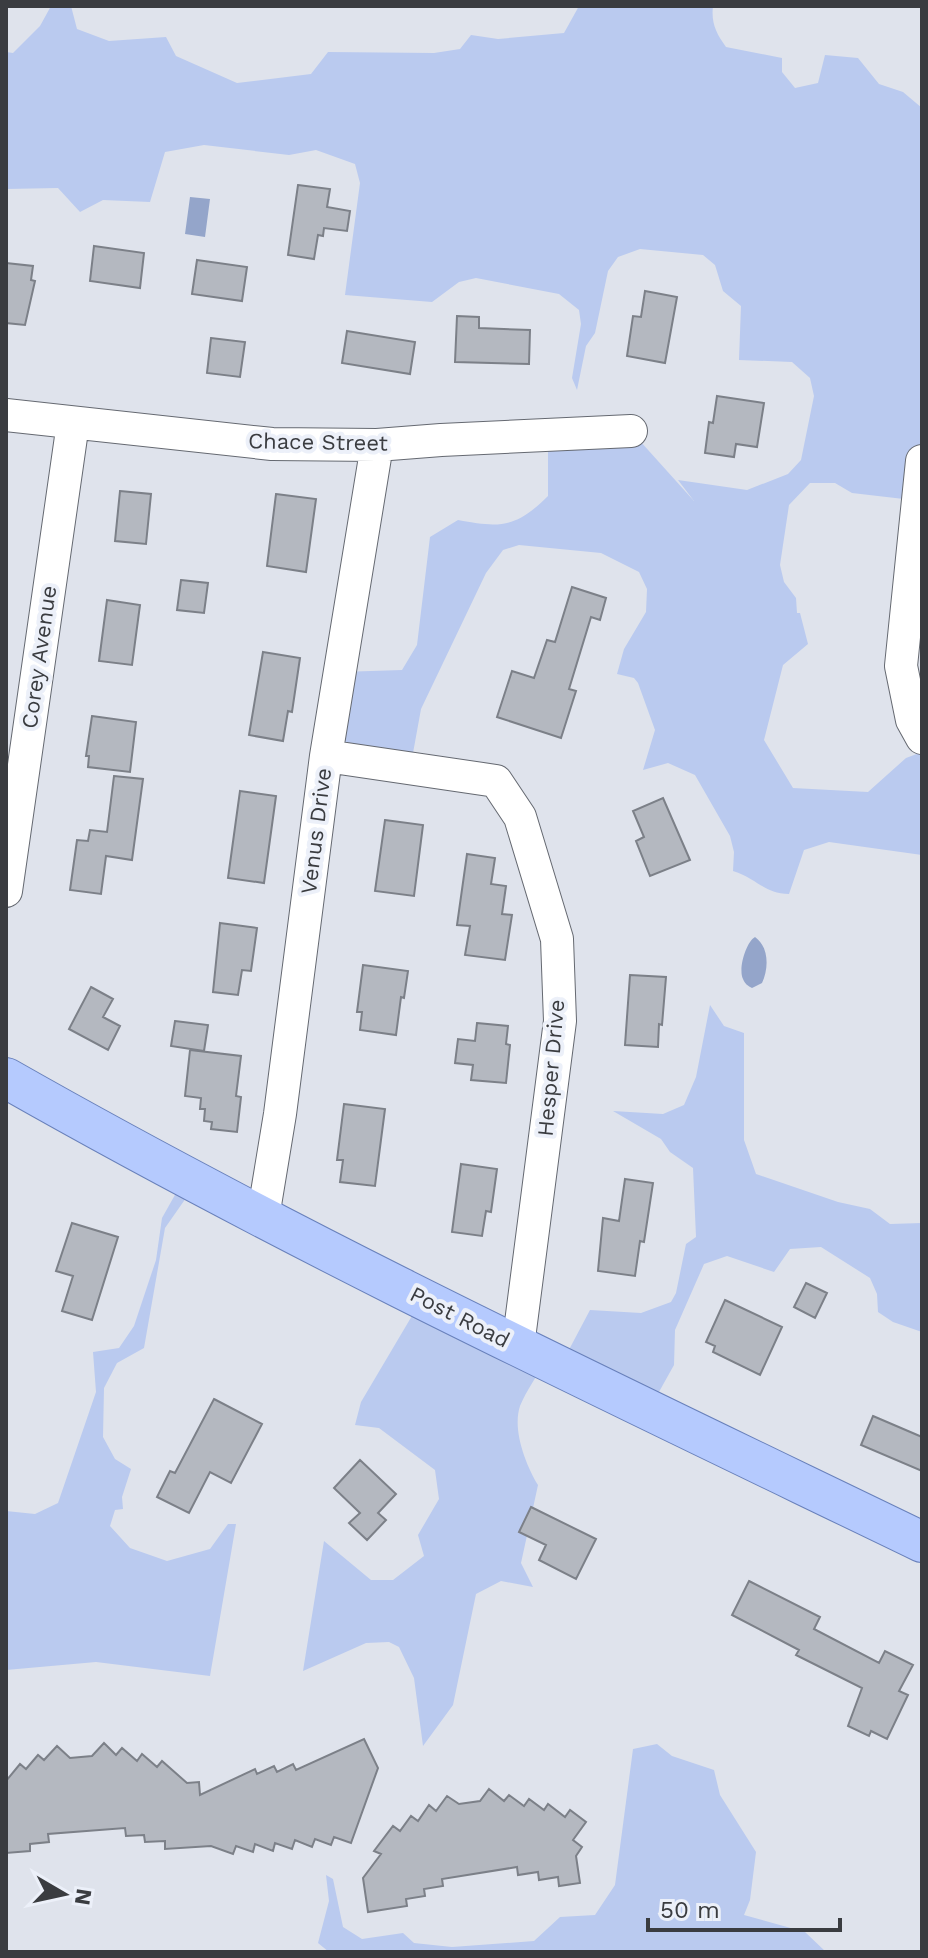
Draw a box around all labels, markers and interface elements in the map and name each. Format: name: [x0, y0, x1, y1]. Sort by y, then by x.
street label: Chace Street: [248, 428, 388, 456]
street label: Corey Avenue: [17, 584, 61, 730]
street label: Venus Drive: [296, 766, 336, 896]
street label: Hesper Drive: [533, 998, 569, 1138]
street label: Post Road: [406, 1281, 514, 1353]
north arrow: [24, 1854, 104, 1934]
scale bar: [648, 1882, 840, 1932]
text: N: [70, 1887, 97, 1907]
text: 50 m: [660, 1896, 720, 1924]

